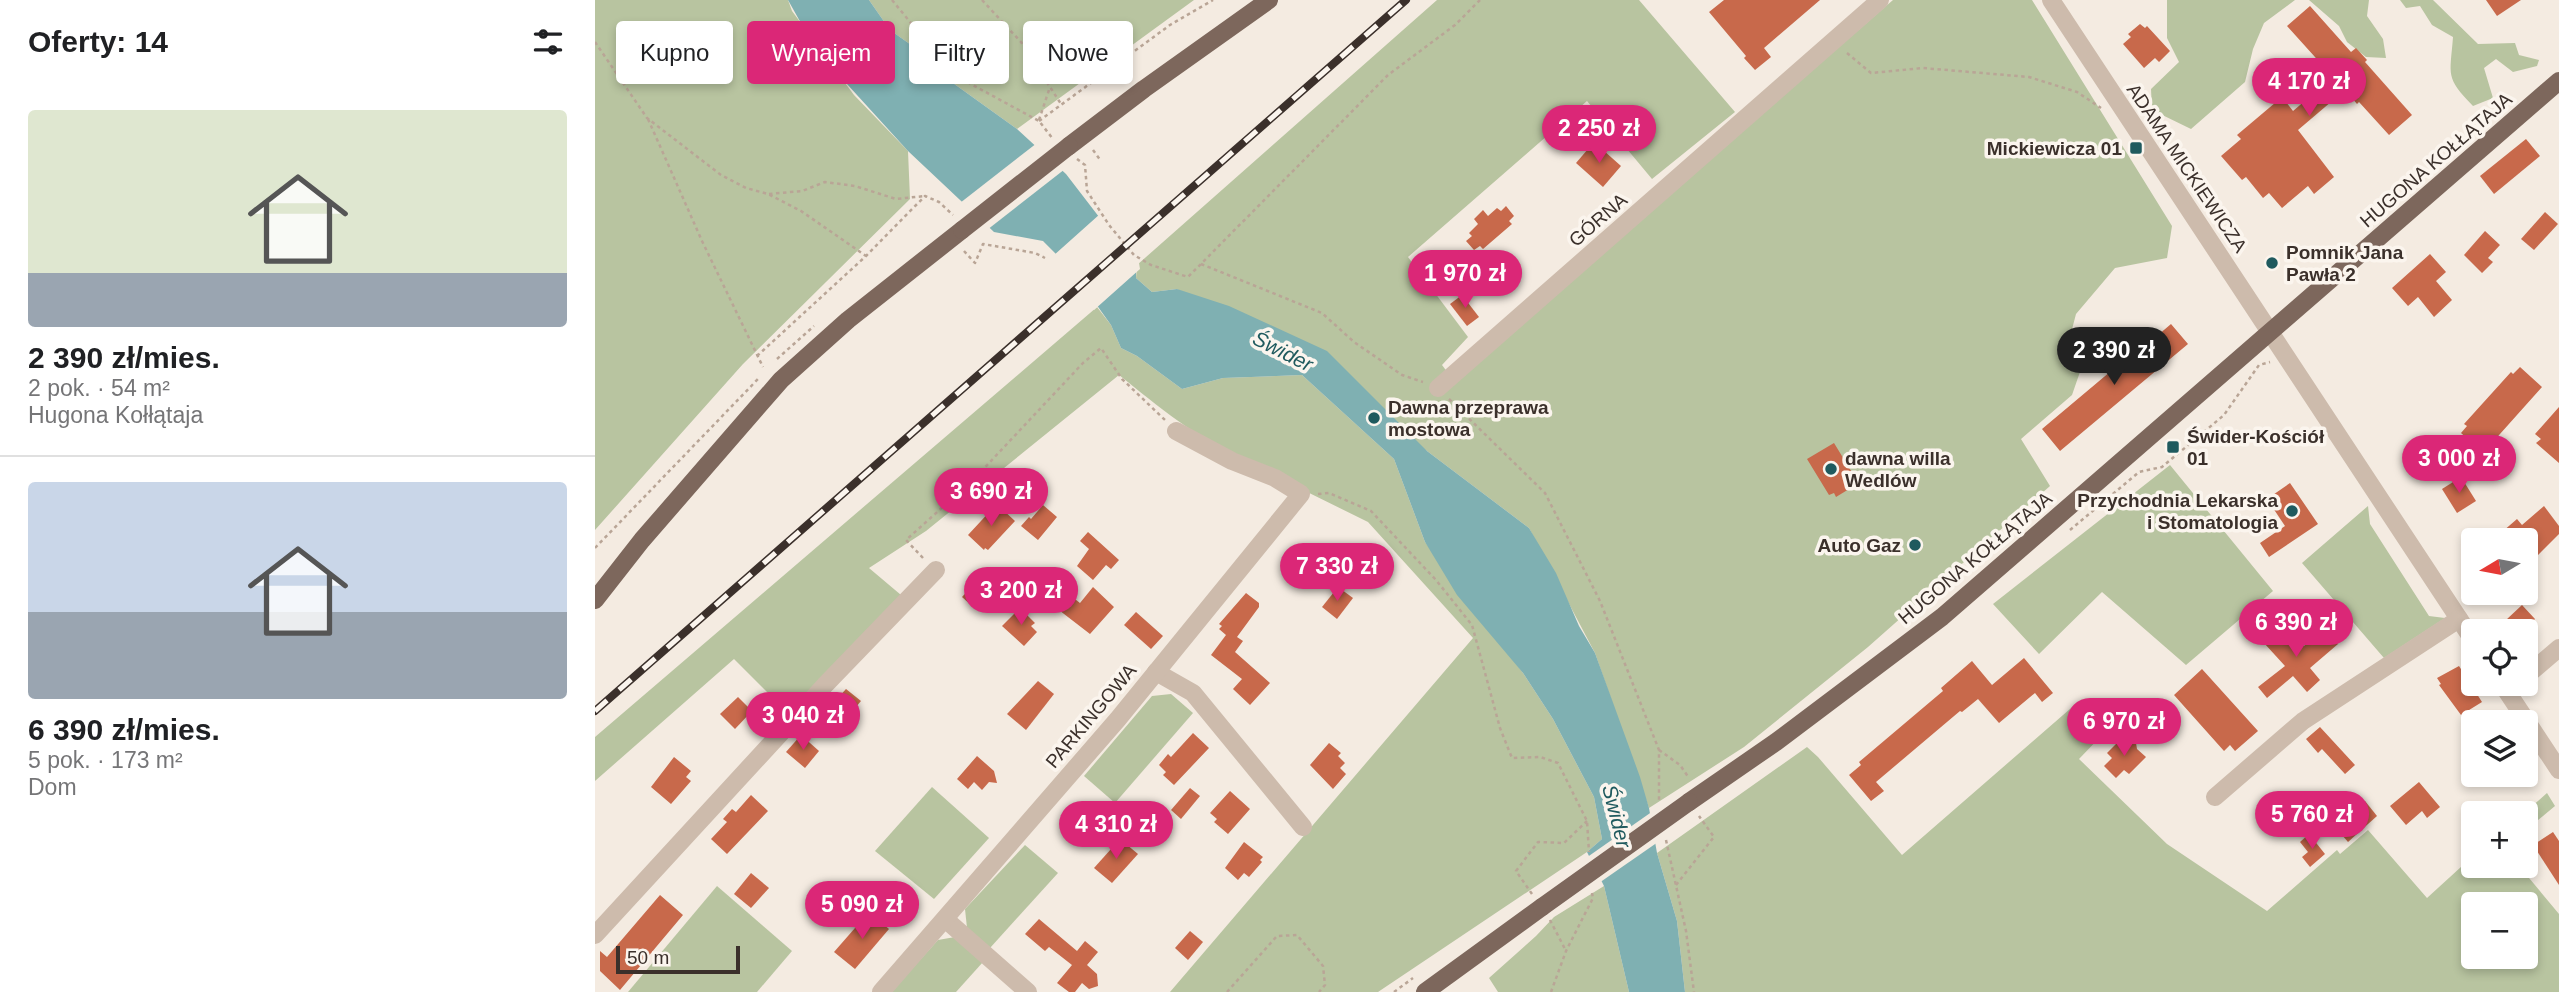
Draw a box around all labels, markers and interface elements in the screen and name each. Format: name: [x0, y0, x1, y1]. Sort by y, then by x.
chip: Kupno: [616, 21, 733, 84]
chip: Wynajem: [747, 21, 895, 84]
chip: Filtry: [909, 21, 1009, 84]
chip: Nowe: [1023, 21, 1133, 84]
icon: filters: [529, 23, 567, 61]
text: Oferty: 14: [28, 25, 168, 58]
pin: 4 170 zł: [2237, 58, 2381, 118]
text: 4 170 zł: [2268, 68, 2350, 94]
street label: ADAMA MICKIEWICZA: [2123, 80, 2251, 256]
street label: HUGONA KOŁŁĄTAJA: [2356, 88, 2516, 232]
pin: 2 250 zł: [1527, 106, 1671, 165]
text: 2 250 zł: [1558, 115, 1640, 141]
place label: Mickiewicza 01: [1987, 138, 2122, 159]
marker: Mickiewicza 01: [2128, 140, 2144, 156]
icon: home: [235, 156, 361, 282]
street label: GÓRNA: [1565, 189, 1631, 251]
place label: Pomnik Jana Pawła 2: [2286, 242, 2404, 285]
pin: 1 970 zł: [1393, 250, 1537, 310]
marker: Pomnik Jana Pawła 2: [2264, 255, 2280, 271]
text: 1 970 zł: [1424, 260, 1506, 286]
water label: Świder: [1249, 326, 1318, 376]
pin: 2 390 zł: [2042, 328, 2186, 387]
text: 2 390 zł: [2073, 337, 2155, 363]
text: 2 390 zł/mies.: [28, 341, 220, 374]
text: 2 pok. · 54 m²: [28, 375, 170, 401]
place label: Dawna przeprawa mostowa: [1388, 397, 1549, 440]
text: Hugona Kołłątaja: [28, 402, 203, 428]
marker: Dawna przeprawa mostowa: [1366, 410, 1382, 426]
place label: Świder-Kościół 01: [2187, 426, 2325, 469]
pin: 3 000 zł: [2387, 435, 2531, 495]
marker: Świder-Kościół 01: [2165, 439, 2181, 455]
text: 3 000 zł: [2418, 445, 2500, 471]
place label: dawna willa Wedlów: [1845, 448, 1951, 491]
marker: dawna willa Wedlów: [1823, 461, 1839, 477]
pin: 3 690 zł: [919, 468, 1063, 528]
text: 3 690 zł: [950, 478, 1032, 504]
street label: HUGONA KOŁŁĄTAJA: [1894, 487, 2056, 628]
place label: Przychodnia Lekarska i Stomatologia: [2077, 490, 2278, 533]
marker: Przychodnia Lekarska i Stomatologia: [2284, 503, 2300, 519]
icon: home: [235, 528, 361, 654]
north arrow: [2461, 528, 2537, 606]
map controls: [2461, 528, 2538, 969]
place label: Auto Gaz: [1818, 535, 1901, 556]
marker: Auto Gaz: [1907, 537, 1923, 553]
pin: 7 330 zł: [1265, 544, 1409, 603]
text: 7 330 zł: [1296, 553, 1378, 579]
pin: 3 200 zł: [949, 568, 1093, 627]
text: 3 200 zł: [980, 577, 1062, 603]
pin: 6 390 zł: [2224, 600, 2368, 659]
text: 6 390 zł: [2255, 609, 2337, 635]
button: locate: [2461, 619, 2538, 696]
street label: PARKINGOWA: [1042, 660, 1141, 772]
pin: 3 040 zł: [731, 692, 875, 752]
pin: 6 970 zł: [2052, 698, 2196, 758]
text: 3 040 zł: [762, 702, 844, 728]
text: 6 970 zł: [2083, 708, 2165, 734]
button: layers: [2461, 710, 2538, 787]
text: 6 390 zł/mies.: [28, 713, 220, 746]
text: 5 pok. · 173 m²: [28, 747, 183, 773]
text: Dom: [28, 774, 77, 800]
water label: Świder: [1598, 782, 1636, 851]
pin: 5 760 zł: [2240, 792, 2384, 851]
text: 5 760 zł: [2271, 801, 2353, 827]
button: +: [2461, 801, 2538, 878]
pin: 4 310 zł: [1044, 802, 1188, 861]
text: 4 310 zł: [1075, 811, 1157, 837]
pin: 5 090 zł: [790, 881, 934, 941]
text: 5 090 zł: [821, 891, 903, 917]
button: −: [2461, 892, 2538, 969]
scale bar: [616, 943, 740, 975]
text: 50 m: [627, 947, 669, 968]

